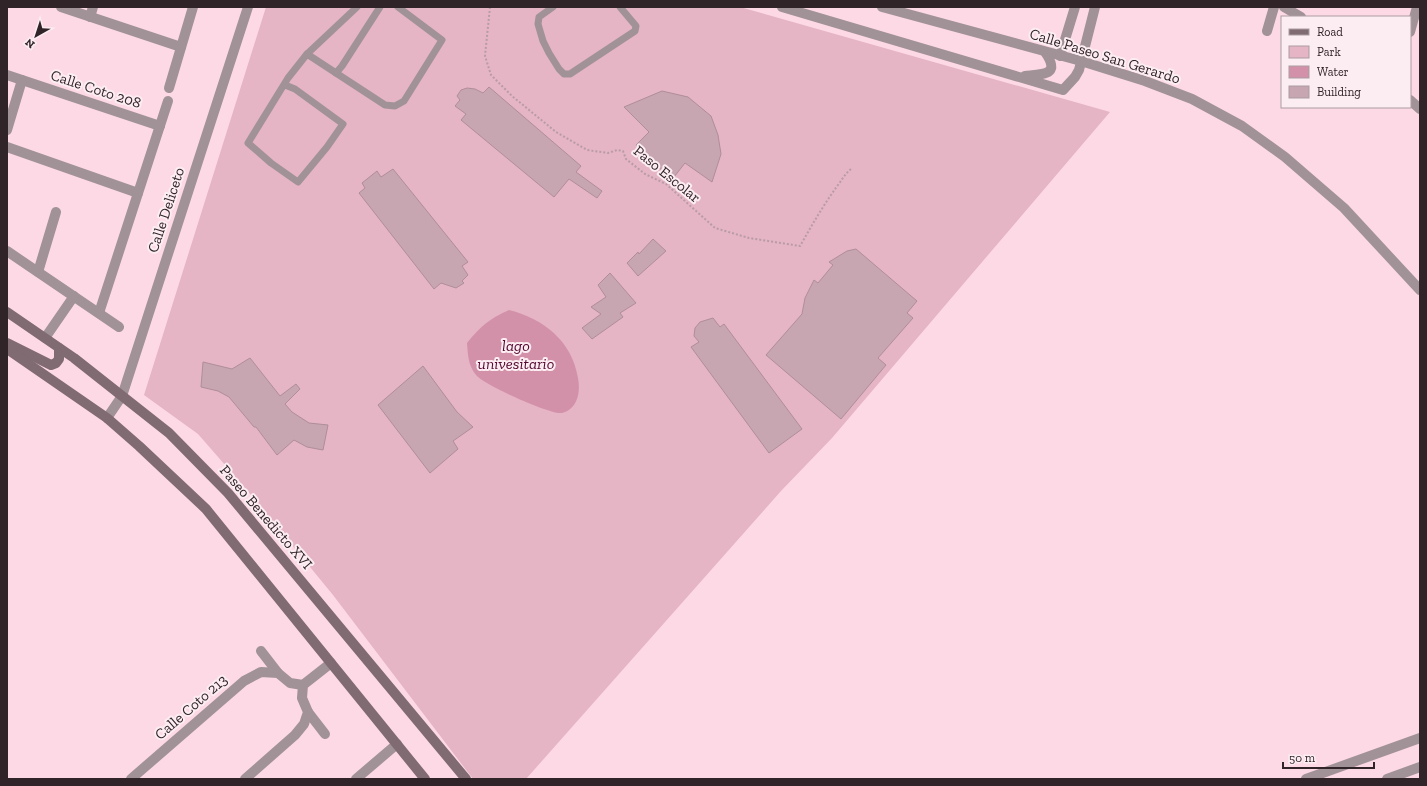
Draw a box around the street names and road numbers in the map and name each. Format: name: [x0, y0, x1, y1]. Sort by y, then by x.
street label: Calle Paseo San Gerardo: [1028, 25, 1183, 88]
street label: Calle Coto 208: [49, 66, 143, 112]
street label: Paso Escolar: [630, 142, 704, 206]
street label: Calle Deliceto: [144, 165, 188, 255]
street label: Paseo Benedicto XVI: [216, 461, 316, 573]
street label: Calle Coto 213: [151, 671, 231, 743]

